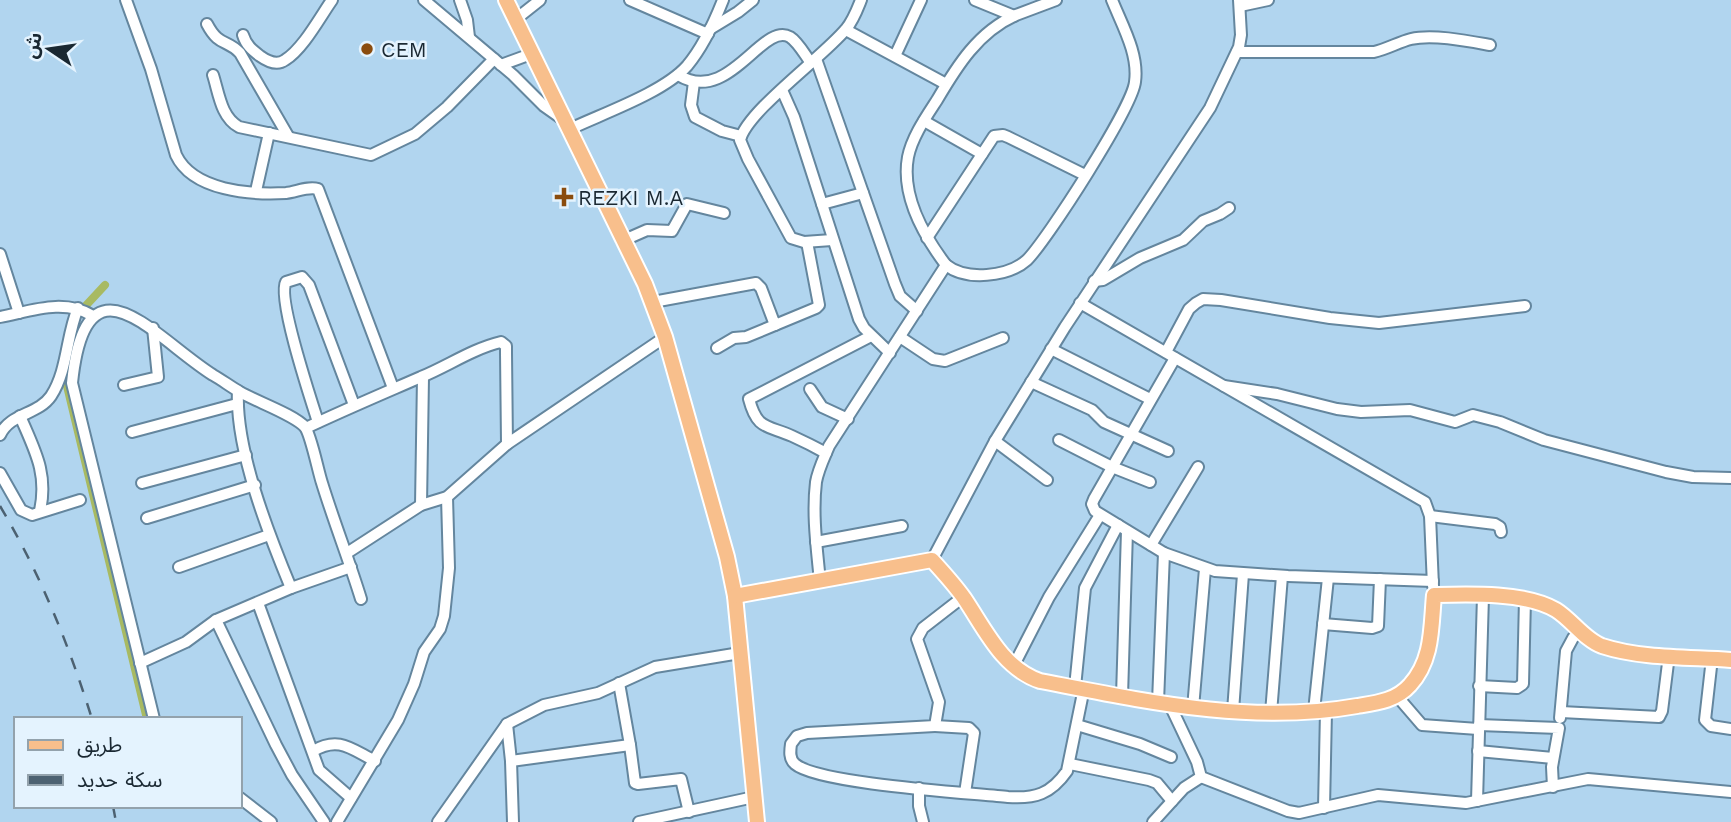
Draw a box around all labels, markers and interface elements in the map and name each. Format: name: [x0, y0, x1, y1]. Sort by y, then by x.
north arrow: [14, 14, 84, 84]
text: ش: [19, 30, 47, 61]
place label: CEM: [381, 37, 427, 62]
marker: CEM: [359, 41, 375, 57]
place label: REZKI M.A: [578, 185, 683, 210]
marker: REZKI M.A: [556, 189, 572, 205]
legend: [14, 717, 242, 808]
text: طريق: [77, 732, 122, 758]
text: سكة حديد: [77, 767, 163, 792]

